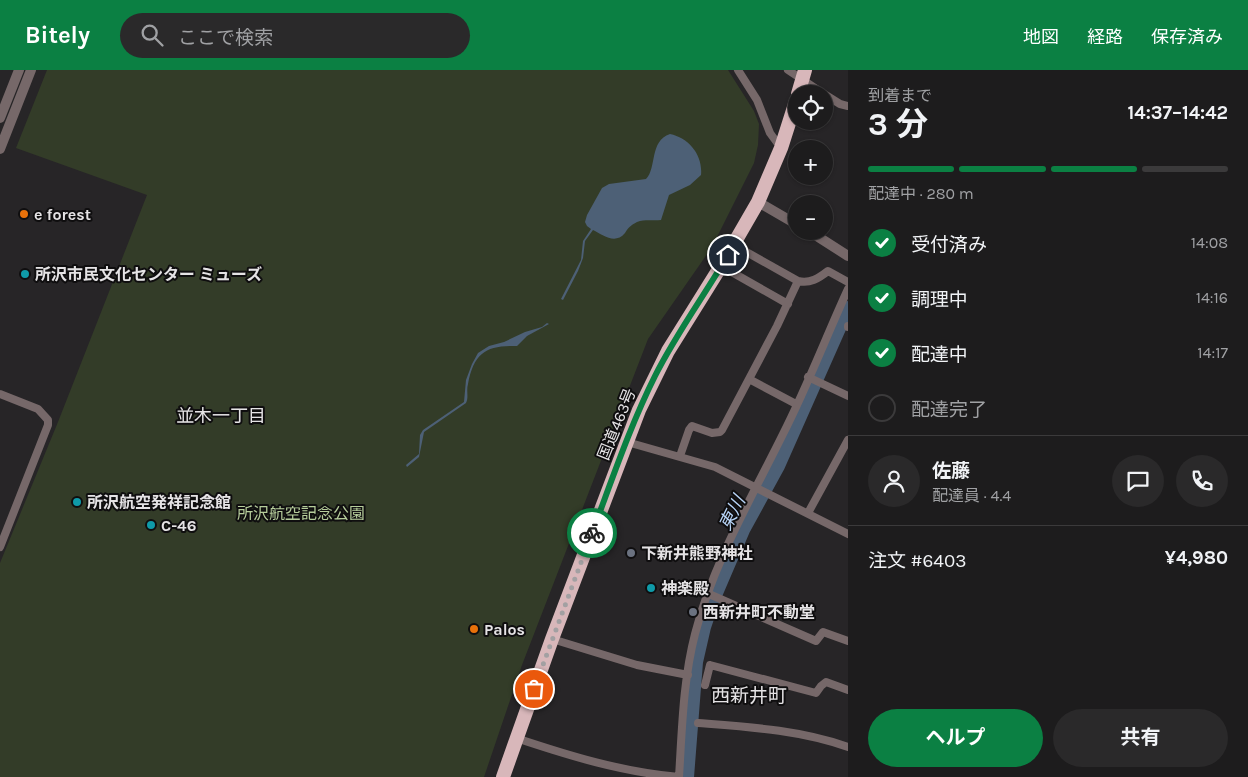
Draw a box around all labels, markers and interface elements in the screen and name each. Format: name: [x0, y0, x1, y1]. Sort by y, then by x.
search box: [120, 13, 470, 58]
text: Bitely: [25, 21, 90, 49]
icon: search: [138, 21, 166, 49]
text: 地図: [1023, 26, 1059, 48]
text: 経路: [1087, 26, 1123, 48]
text: 保存済み: [1151, 26, 1223, 48]
text: ここで検索: [178, 27, 273, 49]
map controls: [788, 85, 833, 240]
button: locate: [788, 85, 833, 130]
text: 到着まで: [868, 86, 932, 105]
text: 14:37–14:42: [1128, 102, 1228, 124]
text: 3 分: [868, 106, 928, 143]
button: +: [788, 140, 833, 185]
text: 配達中 · 280 m: [868, 184, 974, 203]
button: −: [788, 195, 833, 240]
place label: e forest: [34, 205, 91, 224]
marker: e forest: [18, 208, 30, 220]
icon: check: [868, 229, 896, 257]
text: 14:08: [1191, 233, 1228, 252]
pin: [707, 234, 749, 276]
text: 受付済み: [911, 234, 987, 256]
icon: home: [714, 241, 742, 269]
place label: 所沢市民文化センター ミューズ: [35, 265, 262, 284]
marker: 所沢市民文化センター ミューズ: [19, 268, 31, 280]
icon: check: [868, 284, 896, 312]
text: 14:16: [1196, 288, 1228, 307]
text: 調理中: [911, 289, 968, 311]
icon: check: [868, 339, 896, 367]
text: 14:17: [1197, 343, 1228, 362]
text: 配達中: [911, 344, 968, 366]
street label: 国道463号: [594, 386, 639, 463]
text: 配達完了: [911, 399, 987, 421]
district label: 並木一丁目: [176, 405, 266, 427]
button: person: [868, 455, 920, 507]
button: chat: [1112, 455, 1164, 507]
button: phone: [1176, 455, 1228, 507]
text: 佐藤: [932, 460, 970, 482]
text: 配達員 · 4.4: [932, 486, 1011, 505]
water label: 東川: [714, 490, 751, 534]
place label: 所沢航空発祥記念館: [87, 493, 231, 512]
marker: 所沢航空発祥記念館: [71, 496, 83, 508]
park label: 所沢航空記念公園: [237, 504, 365, 523]
courier: [567, 508, 617, 558]
place label: C-46: [161, 516, 196, 535]
marker: C-46: [145, 519, 157, 531]
icon: bike: [578, 519, 606, 547]
place label: 下新井熊野神社: [641, 544, 753, 563]
marker: 下新井熊野神社: [625, 547, 637, 559]
text: ¥4,980: [1165, 547, 1228, 569]
text: 注文 #6403: [868, 550, 966, 572]
place label: 神楽殿: [661, 579, 709, 598]
marker: 神楽殿: [645, 582, 657, 594]
place label: 西新井町不動堂: [703, 603, 815, 622]
marker: 西新井町不動堂: [687, 606, 699, 618]
place label: Palos: [484, 620, 525, 639]
marker: Palos: [468, 623, 480, 635]
pin: [513, 668, 555, 710]
icon: bag: [520, 675, 548, 703]
district label: 西新井町: [711, 685, 787, 707]
button: ヘルプ: [868, 709, 1043, 767]
button: 共有: [1053, 709, 1228, 767]

